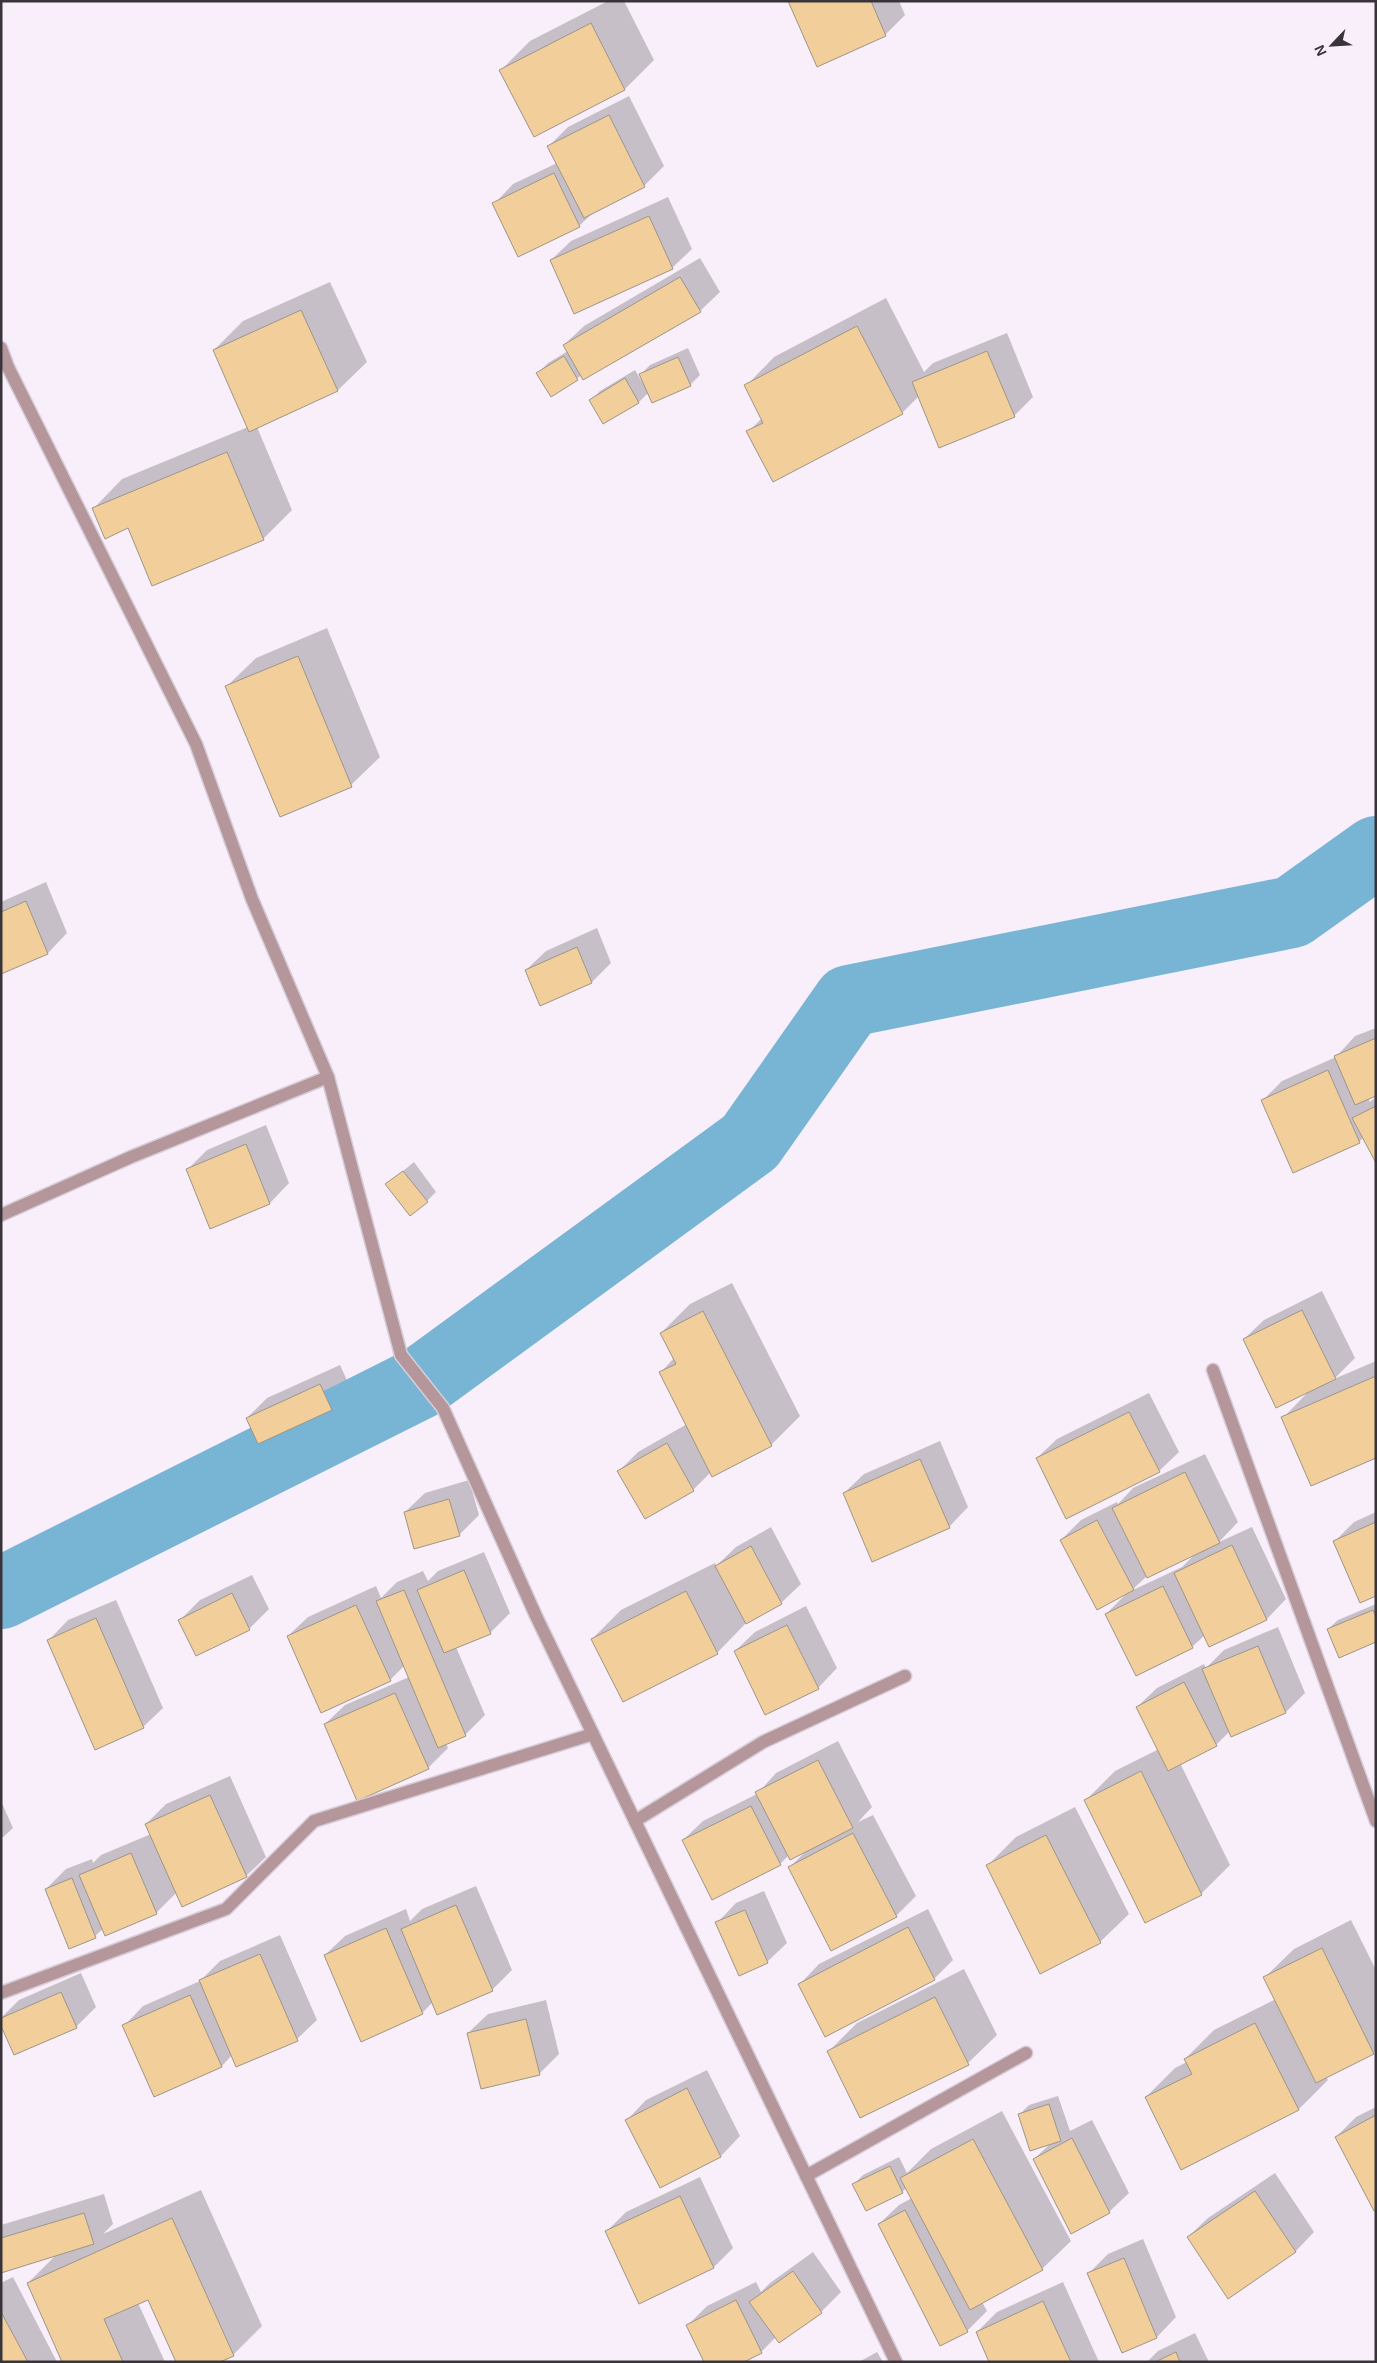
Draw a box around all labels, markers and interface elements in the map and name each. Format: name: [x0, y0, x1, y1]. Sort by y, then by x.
north arrow: [1307, 20, 1357, 70]
text: N: [1311, 43, 1330, 58]

